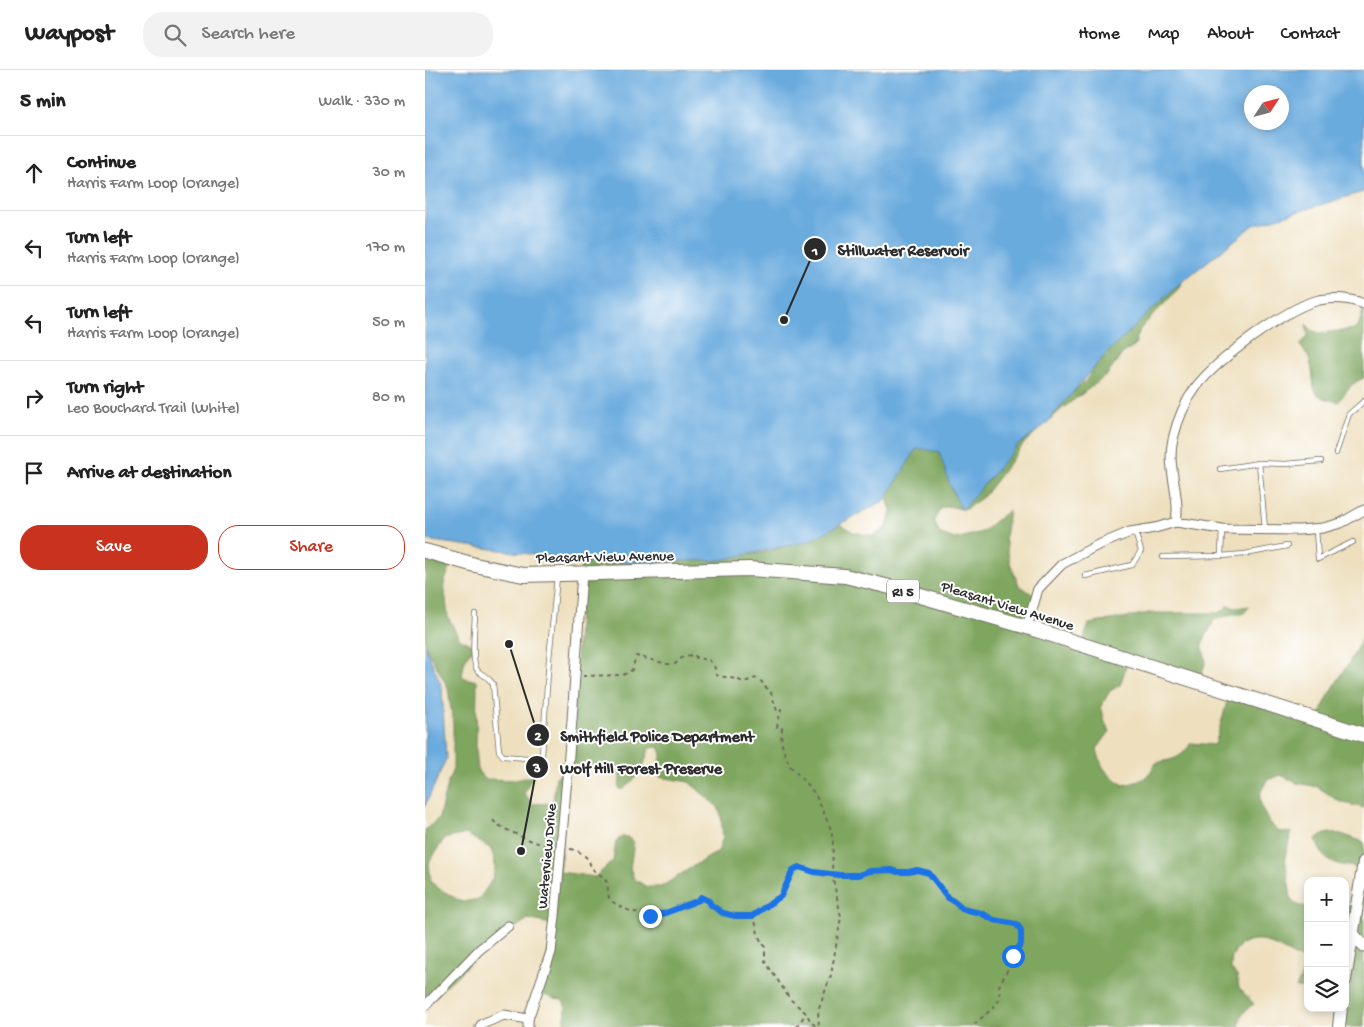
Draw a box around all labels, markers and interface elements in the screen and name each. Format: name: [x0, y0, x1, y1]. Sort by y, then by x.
search box: [143, 12, 493, 57]
text: Waypost: [25, 20, 113, 49]
icon: search: [161, 21, 189, 49]
text: Search here: [201, 23, 295, 46]
text: Home: [1078, 24, 1120, 45]
text: Map: [1148, 24, 1179, 45]
text: About: [1207, 24, 1253, 45]
text: Contact: [1281, 24, 1339, 45]
north arrow: [1244, 85, 1289, 130]
text: 5 min: [20, 90, 65, 115]
text: Walk · 330 m: [318, 93, 405, 112]
text: Continue: [67, 152, 136, 175]
icon: ahead: [20, 159, 48, 187]
text: 30 m: [372, 164, 405, 183]
text: Harris Farm Loop (Orange): [67, 175, 240, 194]
text: Turn left: [67, 227, 131, 250]
icon: left: [20, 234, 48, 262]
callout: Stillwater Reservoir: [803, 234, 978, 265]
text: 170 m: [366, 239, 405, 258]
text: 1: [811, 243, 818, 261]
text: Stillwater Reservoir: [838, 243, 971, 262]
text: Harris Farm Loop (Orange): [67, 250, 240, 269]
text: Turn left: [67, 302, 131, 325]
icon: left: [20, 309, 48, 337]
text: 50 m: [372, 314, 405, 333]
text: Harris Farm Loop (Orange): [67, 325, 240, 344]
text: Turn right: [67, 377, 143, 400]
icon: right: [20, 384, 48, 412]
text: 80 m: [372, 389, 405, 408]
text: Leo Bouchard Trail (White): [67, 400, 240, 419]
icon: arrive: [20, 459, 48, 487]
text: Arrive at destination: [67, 462, 231, 485]
button: Save: [20, 525, 208, 570]
button: Share: [218, 525, 405, 570]
street label: Pleasant View Avenue: [535, 548, 674, 568]
street label: Pleasant View Avenue: [938, 578, 1076, 636]
road number: RI 5: [887, 580, 919, 602]
callout: Smithfield Police Department: [525, 720, 764, 751]
text: 2: [534, 728, 542, 746]
text: Smithfield Police Department: [560, 728, 755, 748]
callout: Wolf Hill Forest Preserve: [525, 752, 732, 783]
text: 3: [532, 760, 541, 778]
text: Wolf Hill Forest Preserve: [559, 760, 723, 780]
street label: Waterview Drive: [534, 802, 562, 910]
map controls: [1304, 877, 1349, 1012]
button: +: [1304, 877, 1349, 922]
route end: [639, 905, 662, 928]
button: −: [1304, 922, 1349, 967]
route start: [1002, 945, 1025, 968]
button: layers: [1304, 967, 1349, 1012]

